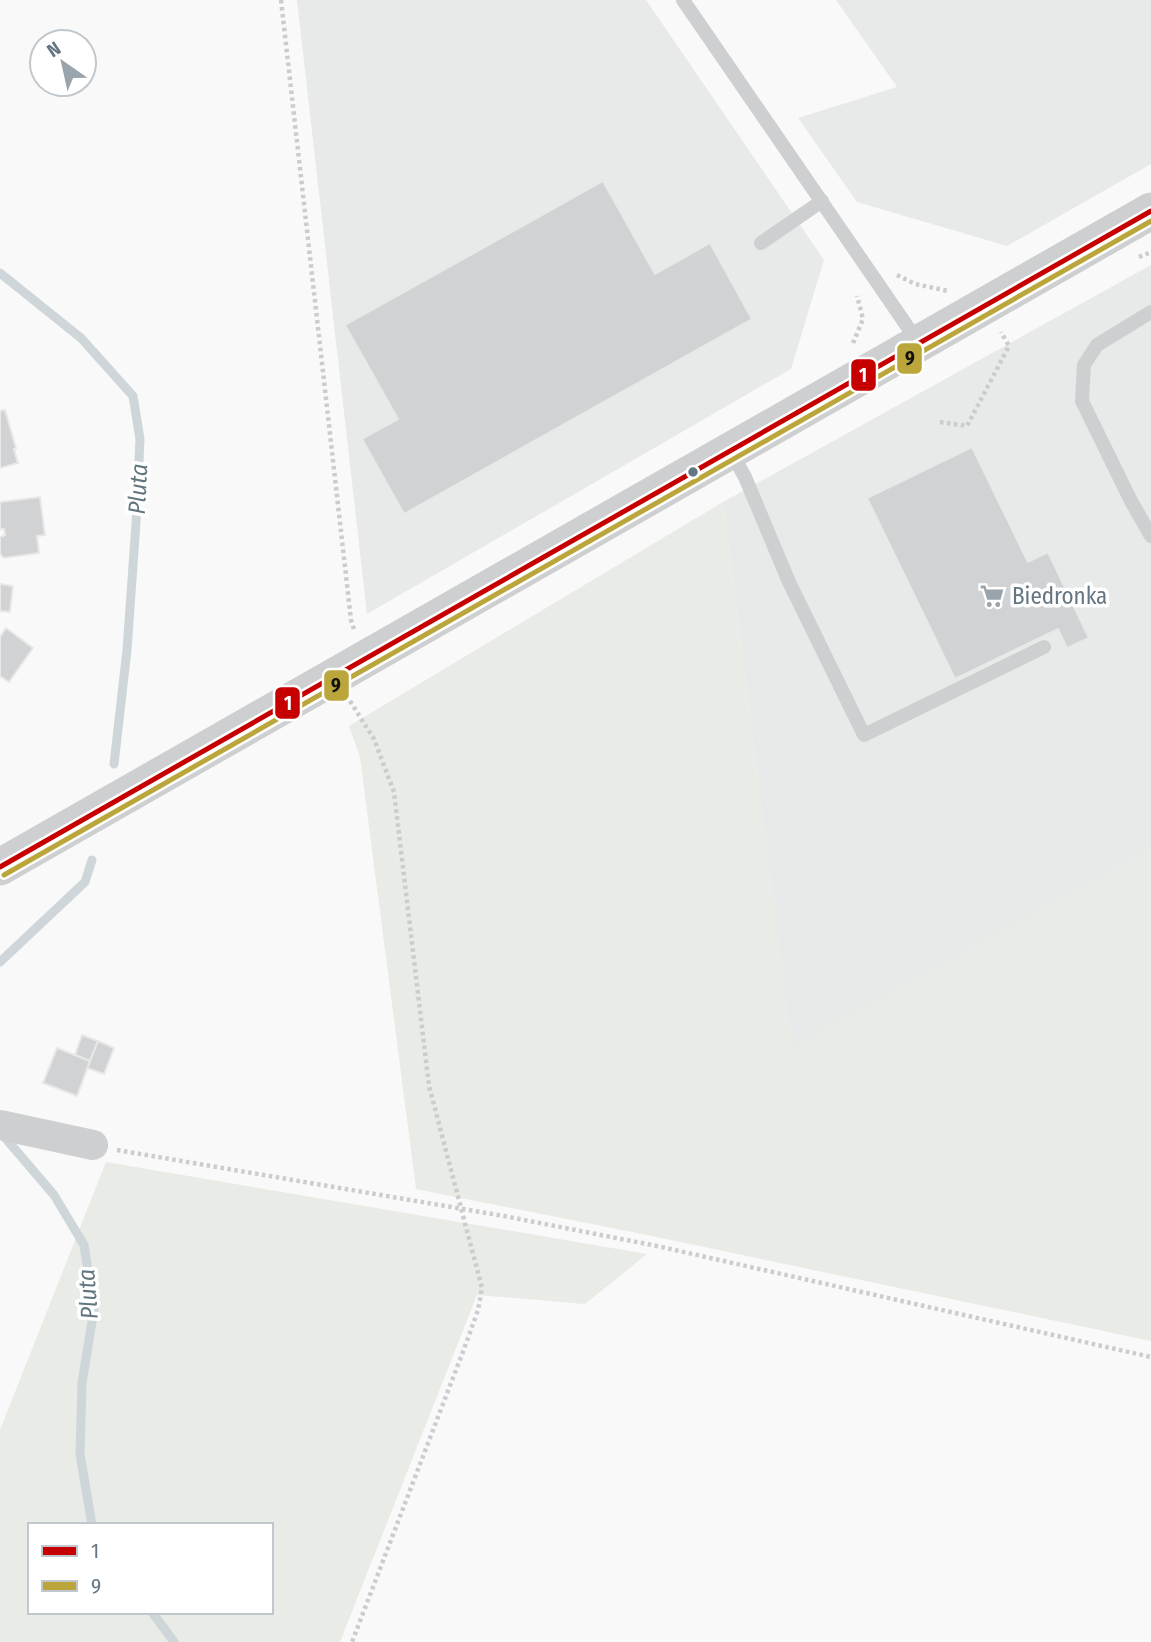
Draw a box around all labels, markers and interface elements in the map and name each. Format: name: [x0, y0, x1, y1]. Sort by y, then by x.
north arrow: [28, 28, 98, 98]
text: N: [43, 37, 65, 62]
line badge: 9: [896, 342, 923, 375]
text: 9: [905, 347, 915, 370]
line badge: 1: [850, 358, 877, 392]
text: 1: [859, 364, 867, 387]
water label: Pluta: [123, 463, 153, 515]
unlabelled marker: [686, 465, 700, 479]
supermarket icon: Biedronka: [978, 582, 1006, 610]
place label: Biedronka: [1012, 582, 1107, 610]
line badge: 9: [323, 669, 350, 702]
text: 9: [331, 674, 341, 697]
line badge: 1: [274, 686, 301, 720]
text: 1: [284, 692, 292, 715]
water label: Pluta: [72, 1268, 104, 1320]
legend: [28, 1523, 273, 1614]
text: 1: [91, 1538, 99, 1564]
text: 9: [91, 1573, 101, 1599]

